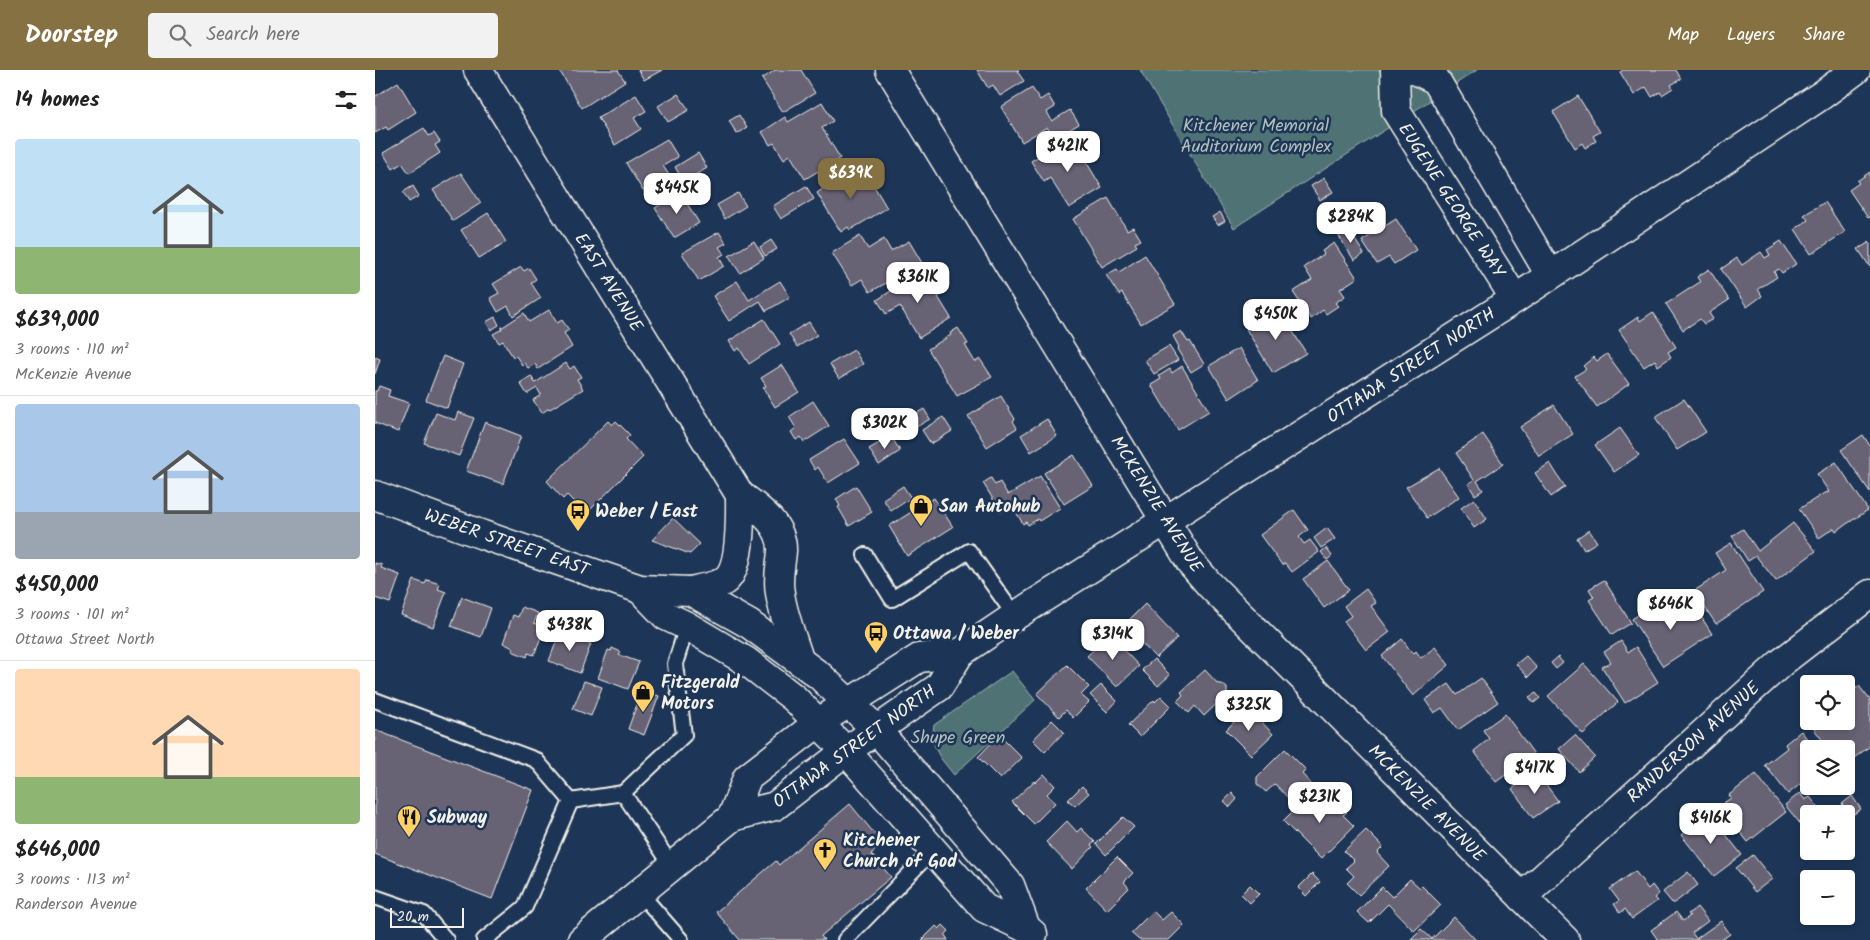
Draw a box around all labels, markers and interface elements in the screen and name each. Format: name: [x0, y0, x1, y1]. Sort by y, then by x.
search box: [148, 13, 498, 58]
text: Doorstep: [25, 16, 118, 55]
text: Search here: [206, 20, 300, 50]
icon: search: [166, 21, 194, 49]
text: Map: [1668, 21, 1699, 50]
text: Layers: [1727, 21, 1775, 50]
text: Share: [1803, 21, 1845, 50]
text: 14 homes: [15, 84, 100, 117]
icon: filters: [332, 86, 360, 114]
park label: Kitchener Memorial Auditorium Complex: [1181, 112, 1332, 162]
street label: EUGENE GEORGE WAY: [1390, 117, 1512, 285]
pin: $421K: [1033, 131, 1103, 173]
text: $421K: [1047, 134, 1089, 159]
pin: $639K: [816, 158, 886, 200]
text: $639K: [829, 161, 873, 186]
icon: home: [143, 171, 233, 261]
pin: $445K: [642, 172, 712, 215]
text: $445K: [655, 176, 699, 201]
pin: $284K: [1316, 202, 1386, 244]
text: $284K: [1328, 205, 1374, 230]
street label: EAST AVENUE: [566, 227, 650, 339]
pin: $361K: [883, 262, 953, 304]
text: $361K: [897, 265, 939, 290]
pin: $450K: [1241, 298, 1311, 341]
street label: OTTAWA STREET NORTH: [1322, 301, 1502, 432]
text: $450K: [1254, 302, 1298, 327]
text: $639,000: [15, 304, 99, 337]
text: 3 rooms · 110 m²: [15, 337, 129, 362]
text: McKenzie Avenue: [15, 362, 132, 387]
pin: $302K: [850, 408, 920, 450]
text: $302K: [862, 411, 908, 436]
street label: MCKENZIE AVENUE: [1102, 430, 1210, 580]
icon: home: [143, 437, 233, 527]
shop icon: San Autohub: [908, 493, 934, 527]
place label: San Autohub: [939, 493, 1041, 522]
bus stop icon: Weber / East: [565, 498, 591, 532]
place label: Weber / East: [595, 498, 699, 527]
street label: WEBER STREET EAST: [420, 502, 594, 586]
text: $450,000: [15, 569, 98, 602]
pin: $646K: [1636, 588, 1706, 631]
text: $646K: [1648, 592, 1694, 617]
text: 3 rooms · 101 m²: [15, 602, 129, 627]
pin: $438K: [535, 610, 605, 652]
text: $438K: [547, 613, 593, 638]
pin: $314K: [1078, 618, 1148, 661]
bus stop icon: Ottawa / Weber: [863, 620, 889, 654]
place label: Ottawa / Weber: [893, 620, 1020, 649]
text: $314K: [1092, 622, 1134, 647]
text: Ottawa Street North: [15, 627, 155, 652]
place label: Fitzgerald Motors: [661, 669, 740, 719]
street label: RANDERSON AVENUE: [1621, 675, 1768, 811]
map controls: [1800, 675, 1855, 925]
button: locate: [1800, 675, 1855, 730]
street label: OTTAWA STREET NORTH: [767, 678, 943, 817]
shop icon: Fitzgerald Motors: [630, 679, 656, 713]
pin: $325K: [1214, 690, 1284, 732]
text: $325K: [1226, 693, 1272, 718]
icon: home: [143, 702, 233, 792]
park label: Shupe Green: [911, 724, 1005, 753]
street label: MCKENZIE AVENUE: [1360, 738, 1492, 870]
button: layers: [1800, 740, 1855, 795]
pin: $417K: [1500, 752, 1570, 795]
text: $417K: [1515, 756, 1555, 781]
pin: $231K: [1285, 782, 1355, 824]
text: $231K: [1299, 785, 1341, 810]
pin: $416K: [1676, 802, 1746, 845]
restaurant icon: Subway: [396, 804, 422, 838]
place label: Subway: [427, 804, 488, 833]
button: +: [1800, 805, 1855, 860]
text: $416K: [1690, 806, 1732, 831]
place label: Kitchener Church of God: [843, 827, 957, 877]
text: $646,000: [15, 834, 99, 867]
church icon: Kitchener Church of God: [812, 837, 838, 871]
text: 3 rooms · 113 m²: [15, 867, 130, 892]
button: −: [1800, 870, 1855, 925]
text: Randerson Avenue: [15, 892, 137, 917]
scale bar: [390, 905, 464, 928]
text: 20 m: [397, 906, 429, 928]

